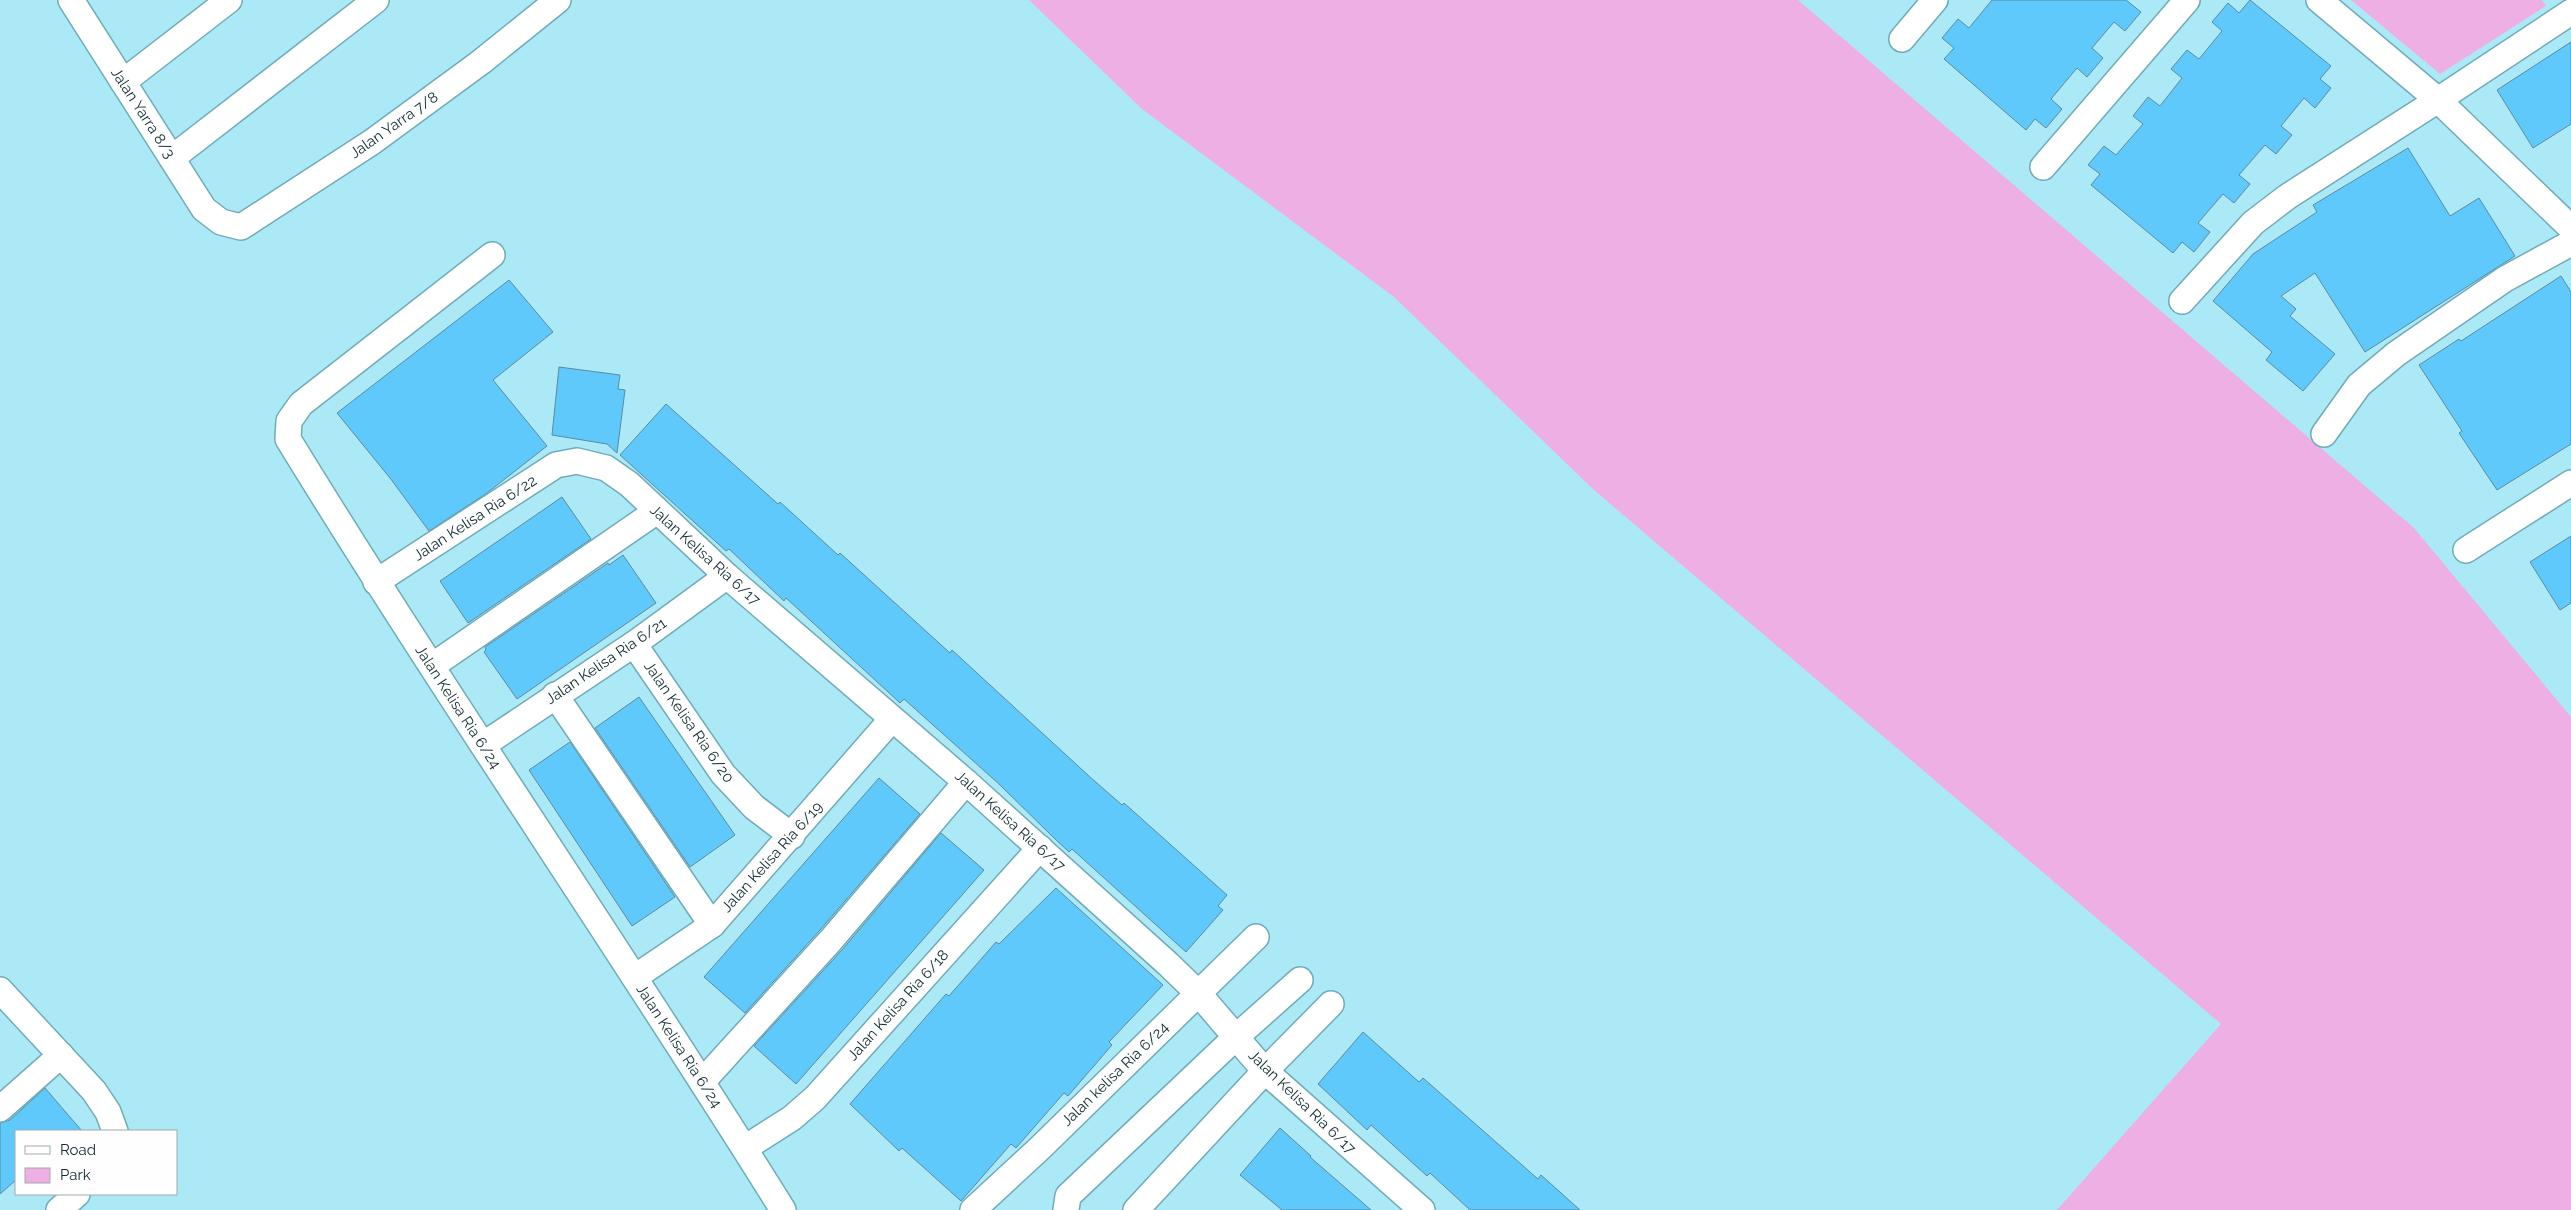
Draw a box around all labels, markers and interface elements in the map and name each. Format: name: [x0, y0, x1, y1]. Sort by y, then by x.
street label: Jalan Yarra 8/3: [107, 64, 179, 162]
street label: Jalan Yarra 7/8: [346, 88, 442, 162]
street label: Jalan Kelisa Ria 6/22: [410, 471, 540, 565]
street label: Jalan Kelisa Ria 6/17: [646, 501, 764, 609]
street label: Jalan Kelisa Ria 6/21: [542, 614, 670, 708]
street label: Jalan Kelisa Ria 6/24: [411, 642, 505, 772]
street label: Jalan Kelisa Ria 6/20: [640, 658, 738, 786]
street label: Jalan Kelisa Ria 6/17: [951, 767, 1069, 875]
street label: Jalan Kelisa Ria 6/19: [718, 798, 827, 916]
street label: Jalan Kelisa Ria 6/18: [844, 946, 953, 1064]
street label: Jalan Kelisa Ria 6/24: [632, 981, 726, 1111]
street label: Jalan kelisa Ria 6/24: [1058, 1018, 1172, 1130]
street label: Jalan Kelisa Ria 6/17: [1245, 1046, 1359, 1158]
legend: [15, 1130, 178, 1195]
text: Road: [60, 1141, 96, 1159]
text: Park: [60, 1166, 91, 1184]

